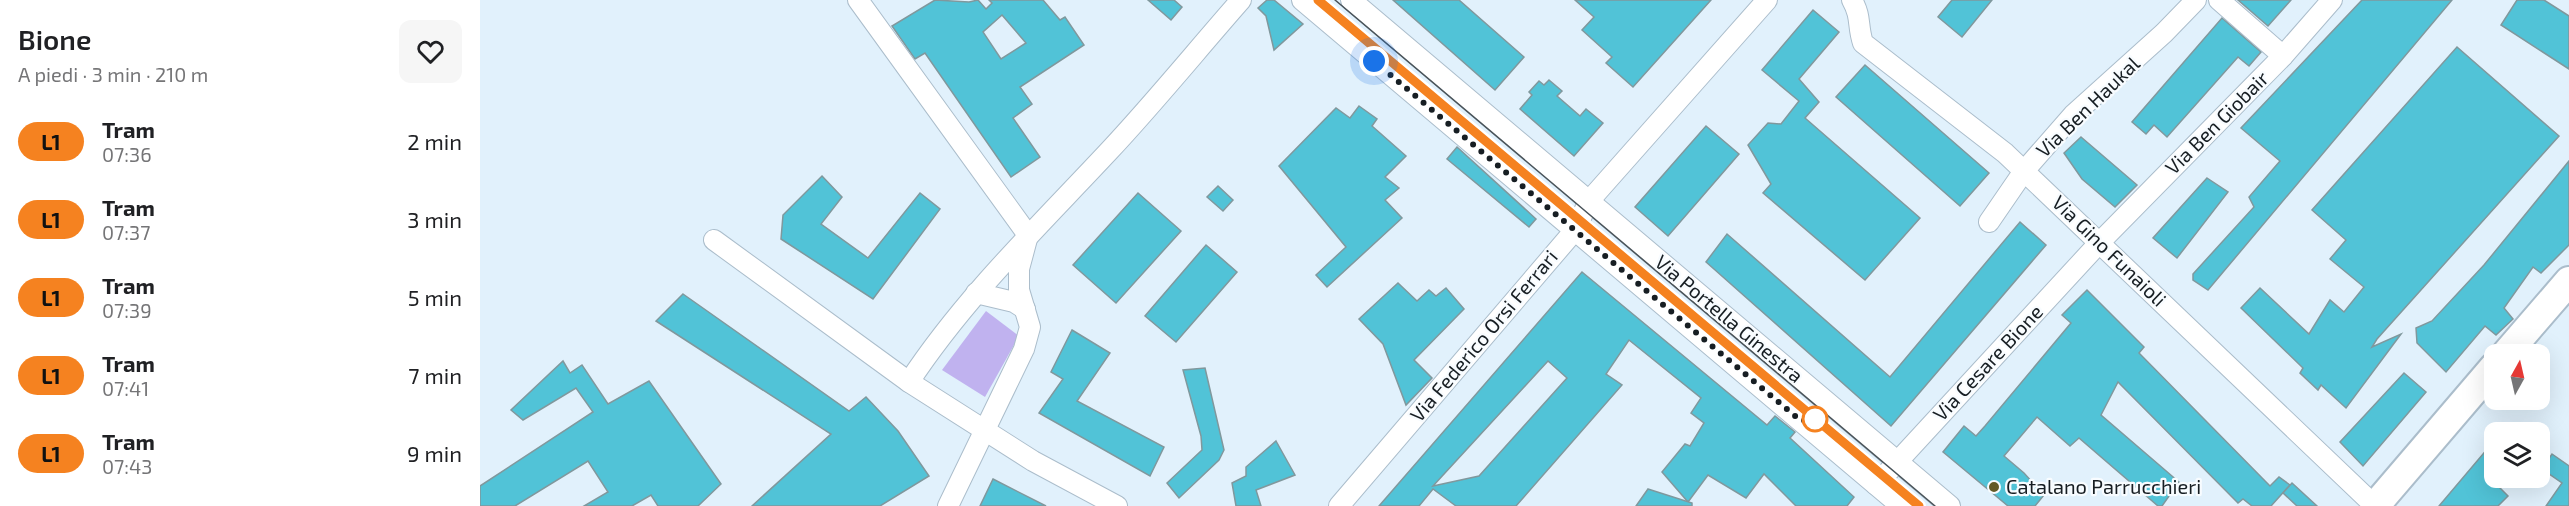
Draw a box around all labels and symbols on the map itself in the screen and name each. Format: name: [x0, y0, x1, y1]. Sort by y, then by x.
your location: [1359, 46, 1389, 76]
street label: Via Ben Haukal: [2031, 51, 2144, 162]
street label: Via Ben Giobair: [2160, 66, 2273, 179]
street label: Via Gino Funaioli: [2048, 190, 2172, 311]
street label: Via Federico Orsi Ferrari: [1404, 245, 1562, 426]
street label: Via Portella Ginestra: [1651, 249, 1809, 387]
street label: Via Cesare Bione: [1927, 299, 2047, 425]
north arrow: [2484, 344, 2550, 410]
unlabelled marker: [1802, 406, 1828, 432]
place label: Catalano Parrucchieri: [2006, 474, 2201, 498]
marker: Catalano Parrucchieri: [1987, 480, 2001, 494]

